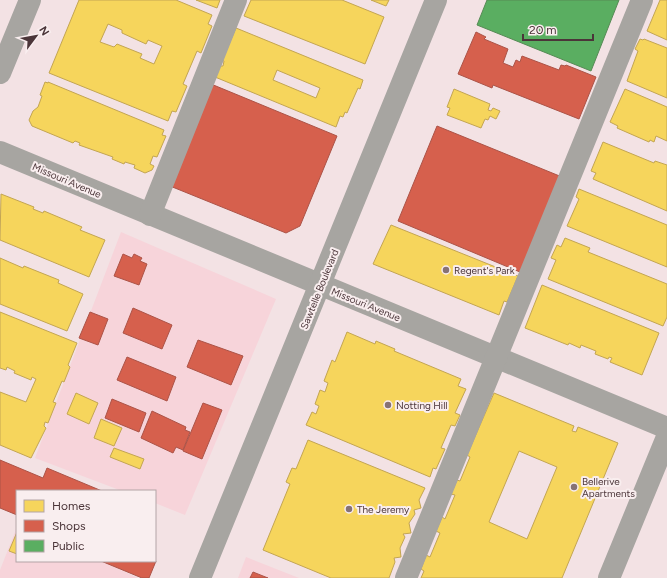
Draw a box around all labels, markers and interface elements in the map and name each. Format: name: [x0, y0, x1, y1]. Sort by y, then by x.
north arrow: [16, 16, 56, 56]
scale bar: [523, 16, 593, 42]
text: 20 m: [529, 23, 557, 37]
text: N: [36, 24, 52, 38]
street label: Missouri Avenue: [30, 160, 104, 201]
street label: Sawtelle Boulevard: [298, 247, 341, 331]
place label: Regent's Park: [454, 264, 515, 277]
marker: Regent's Park: [441, 265, 451, 275]
street label: Missouri Avenue: [329, 285, 403, 324]
place label: Notting Hill: [396, 399, 448, 412]
marker: Notting Hill: [383, 400, 393, 410]
place label: Bellerive Apartments: [582, 475, 635, 500]
marker: Bellerive Apartments: [569, 482, 579, 492]
legend: [16, 490, 156, 562]
text: Homes: [52, 499, 91, 513]
place label: The Jeremy: [357, 503, 410, 516]
marker: The Jeremy: [344, 504, 354, 514]
text: Shops: [52, 519, 86, 533]
text: Public: [52, 539, 85, 553]

